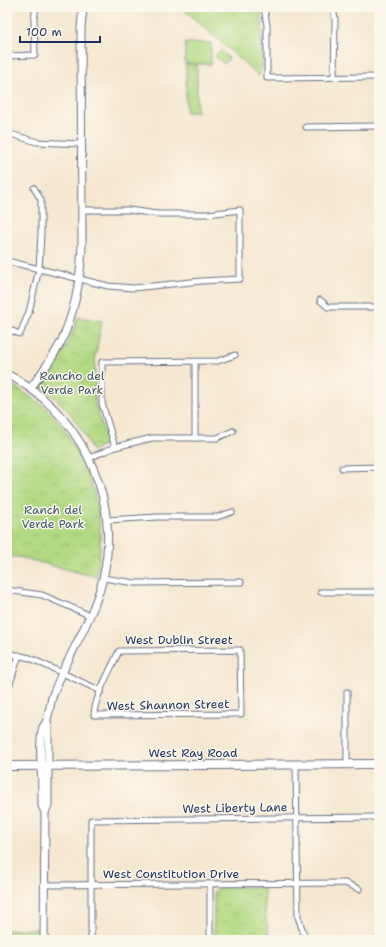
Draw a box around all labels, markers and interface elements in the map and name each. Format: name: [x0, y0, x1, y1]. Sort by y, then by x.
scale bar: [20, 18, 100, 44]
text: 100 m: [26, 24, 62, 40]
park label: Rancho del Verde Park: [39, 368, 105, 398]
park label: Ranch del Verde Park: [21, 502, 85, 532]
street label: West Dublin Street: [125, 632, 233, 648]
street label: West Shannon Street: [106, 696, 230, 714]
street label: West Ray Road: [148, 745, 238, 761]
street label: West Liberty Lane: [182, 799, 288, 817]
street label: West Constitution Drive: [103, 866, 239, 882]

